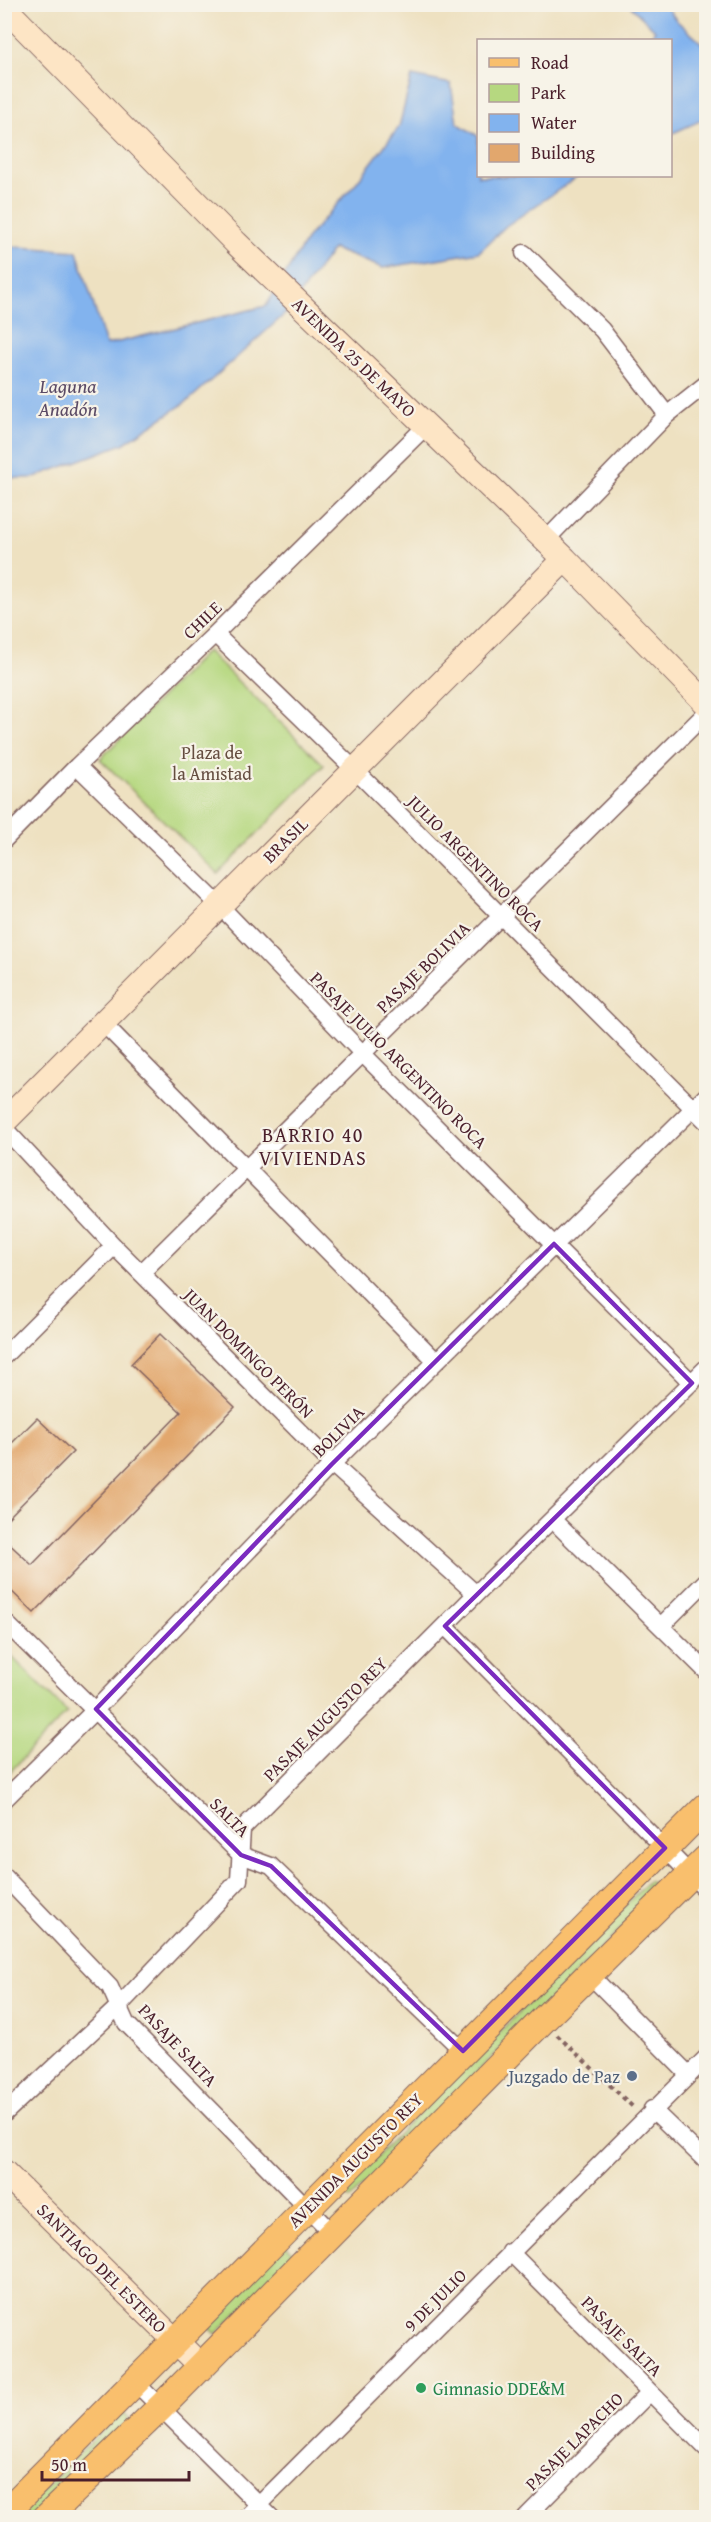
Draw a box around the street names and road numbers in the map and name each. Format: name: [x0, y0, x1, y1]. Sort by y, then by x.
street label: AVENIDA 25 DE MAYO: [286, 291, 422, 424]
street label: CHILE: [176, 595, 228, 645]
street label: JULIO ARGENTINO ROCA: [400, 787, 550, 937]
street label: BRASIL: [256, 811, 314, 869]
street label: PASAJE BOLIVIA: [370, 915, 476, 1019]
street label: PASAJE JULIO ARGENTINO ROCA: [304, 965, 494, 1155]
street label: JUAN DOMINGO PERÓN: [176, 1280, 320, 1424]
street label: BOLIVIA: [306, 1399, 370, 1463]
street label: PASAJE AUGUSTO REY: [257, 1650, 394, 1787]
street label: SALTA: [204, 1791, 256, 1843]
street label: PASAJE SALTA: [132, 1997, 224, 2093]
street label: AVENIDA AUGUSTO REY: [281, 2086, 429, 2234]
street label: SANTIAGO DEL ESTERO: [31, 2197, 173, 2339]
street label: 9 DE JULIO: [397, 2262, 473, 2338]
street label: PASAJE SALTA: [575, 2289, 669, 2383]
street label: PASAJE LAPACHO: [519, 2386, 629, 2496]

